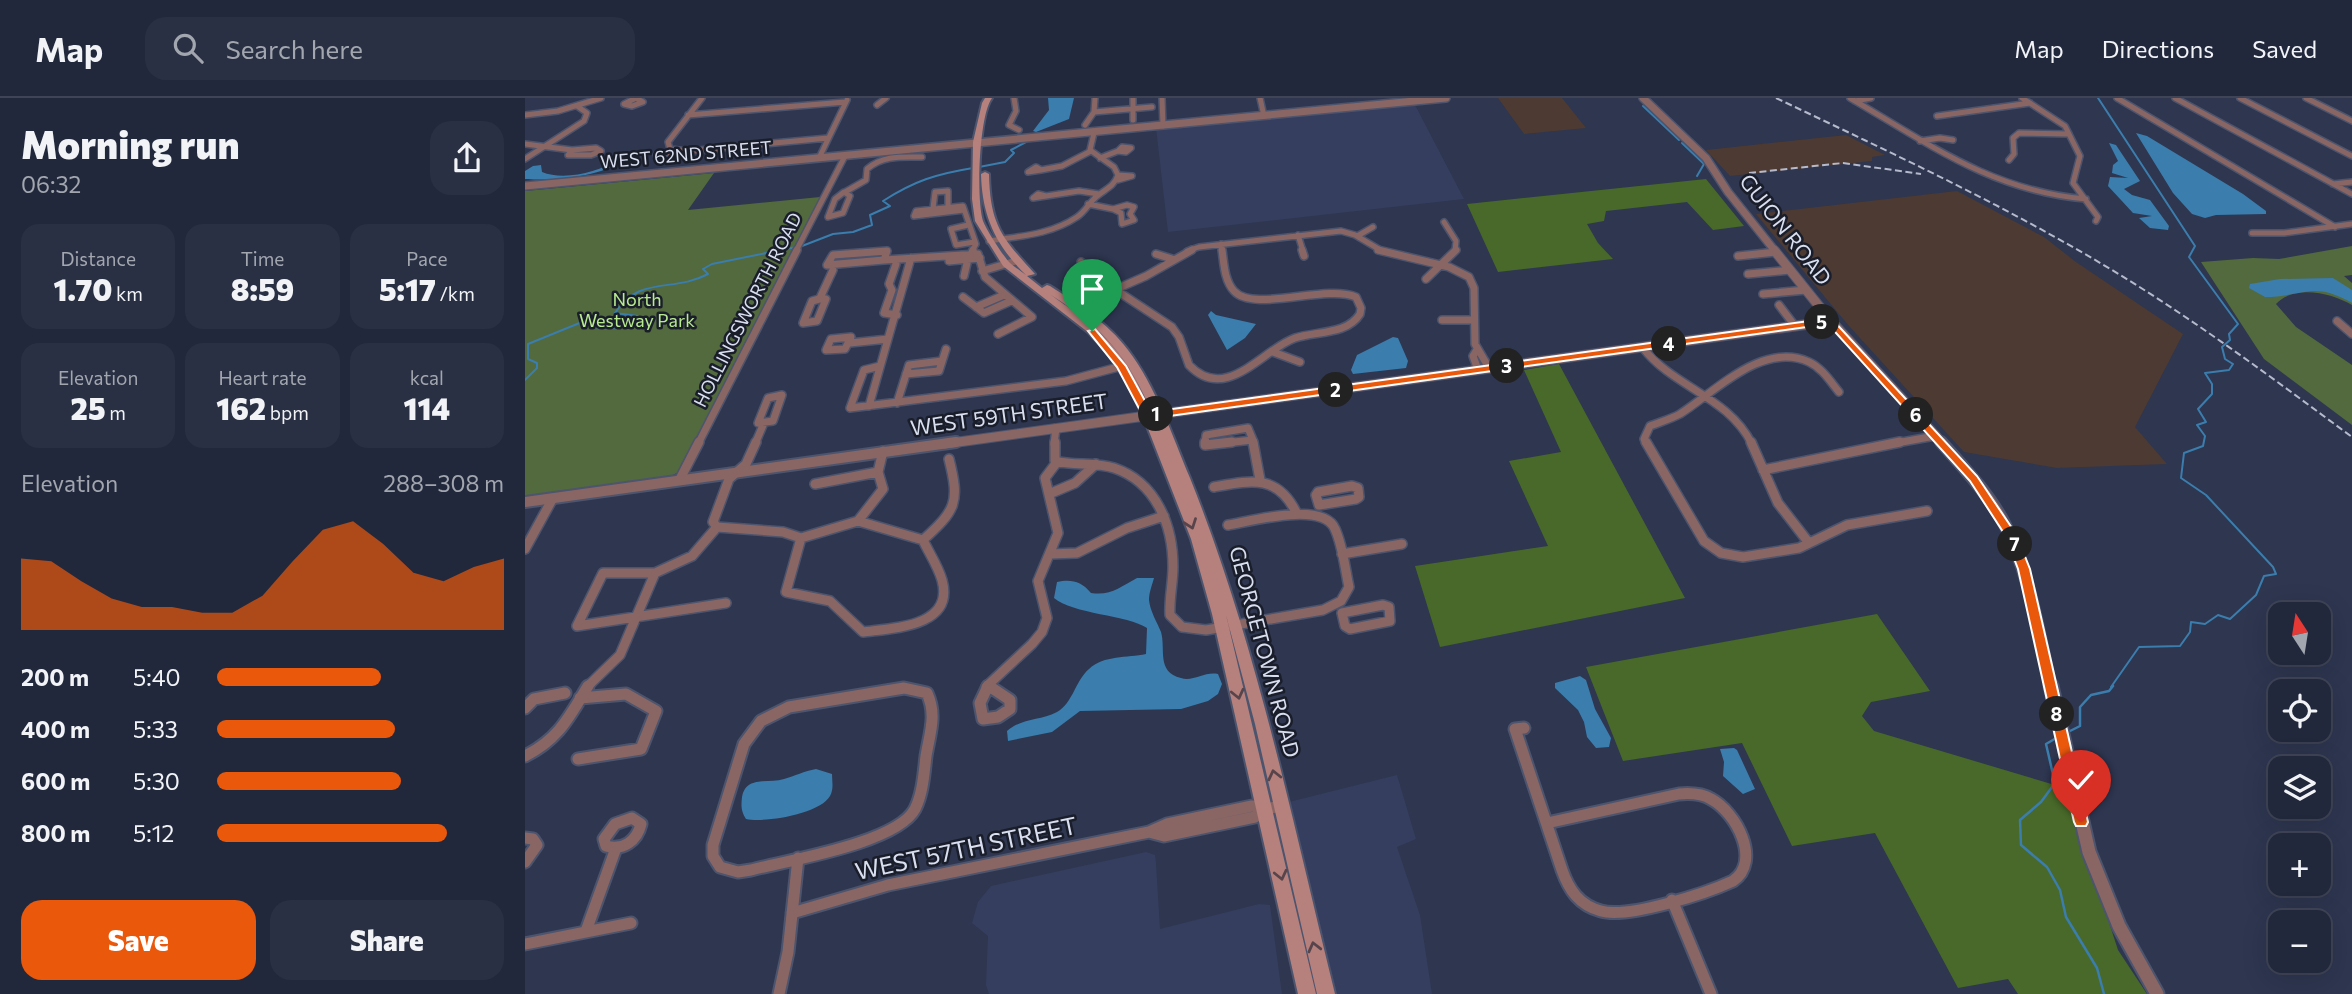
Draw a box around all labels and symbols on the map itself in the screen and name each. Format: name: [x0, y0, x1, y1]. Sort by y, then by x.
street label: WEST 62ND STREET: [599, 136, 773, 172]
street label: GUION ROAD: [1735, 169, 1837, 290]
street label: HOLLINGSWORTH ROAD: [688, 209, 806, 410]
pin: [1062, 259, 1122, 331]
park label: North Westway Park: [579, 288, 695, 331]
pin: 5: [1805, 304, 1839, 340]
pin: 4: [1651, 327, 1687, 362]
pin: 3: [1489, 348, 1525, 384]
pin: 2: [1319, 372, 1353, 408]
street label: WEST 59TH STREET: [909, 387, 1109, 440]
pin: 1: [1139, 396, 1173, 432]
pin: 6: [1899, 398, 1933, 432]
one-way arrow: [1183, 518, 1197, 530]
pin: 7: [1997, 526, 2033, 562]
street label: GEORGETOWN ROAD: [1225, 543, 1306, 760]
north arrow: [2268, 602, 2331, 665]
one-way arrow: [1230, 688, 1244, 700]
pin: 8: [2039, 696, 2075, 732]
pin: [2051, 750, 2111, 822]
one-way arrow: [1267, 769, 1282, 781]
street label: WEST 57TH STREET: [852, 810, 1079, 885]
one-way arrow: [1273, 869, 1287, 881]
one-way arrow: [1308, 941, 1323, 953]

